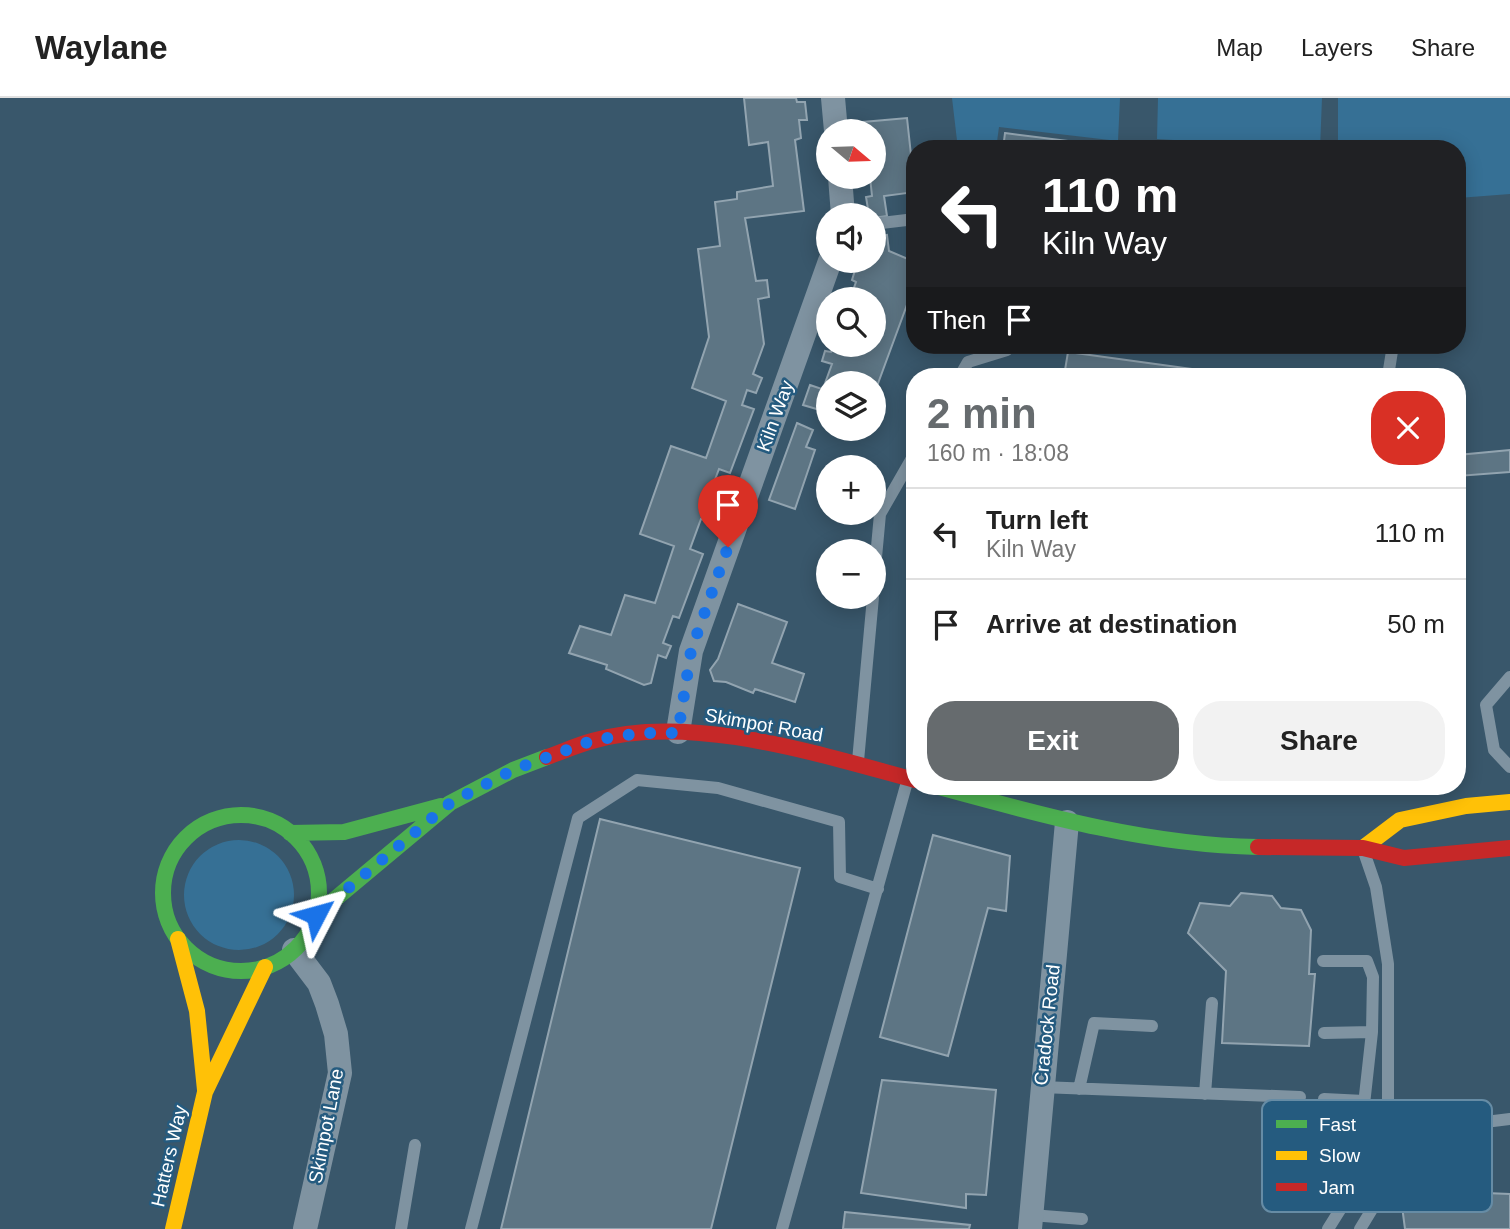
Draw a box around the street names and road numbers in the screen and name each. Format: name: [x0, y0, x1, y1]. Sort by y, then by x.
street label: Kiln Way: [752, 377, 798, 454]
street label: Skimpot Road: [703, 704, 825, 746]
street label: Cradock Road: [1030, 964, 1064, 1086]
street label: Skimpot Lane: [305, 1067, 347, 1185]
street label: Hatters Way: [147, 1103, 191, 1209]

